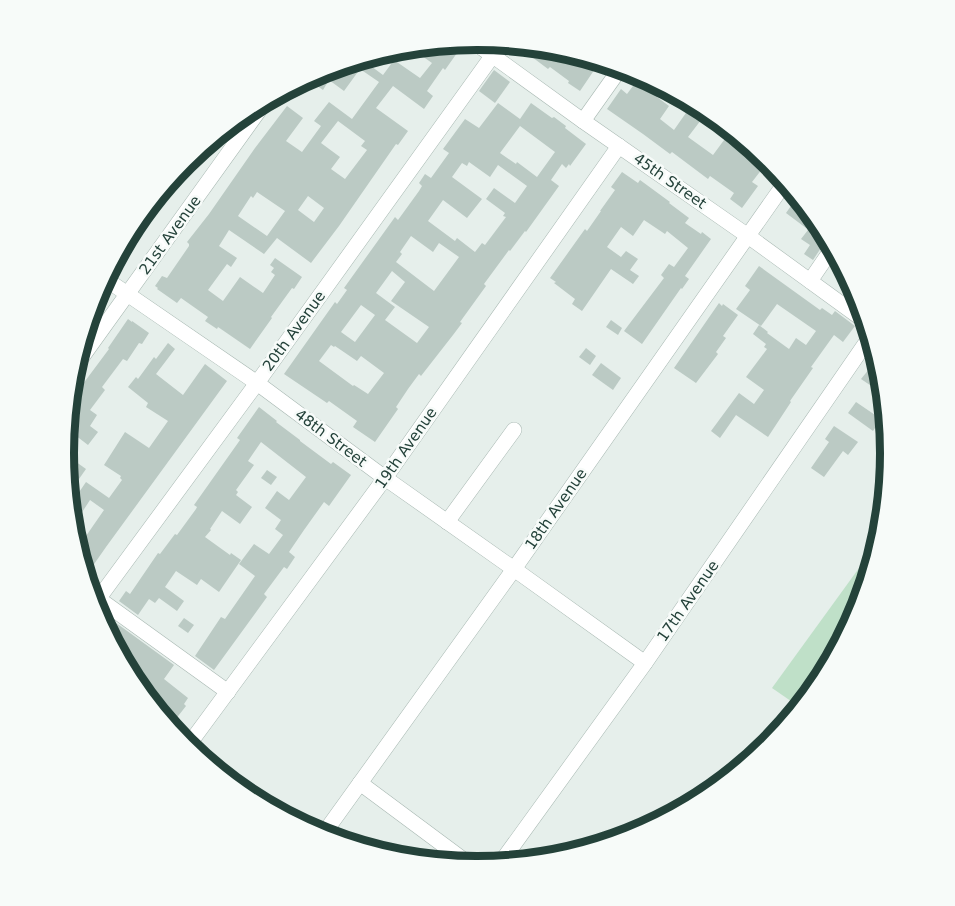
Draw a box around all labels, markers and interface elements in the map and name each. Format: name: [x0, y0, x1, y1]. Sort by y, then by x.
street label: 45th Street: [630, 149, 710, 213]
street label: 21st Avenue: [135, 192, 205, 278]
street label: 20th Avenue: [259, 287, 329, 375]
street label: 19th Avenue: [371, 404, 441, 492]
street label: 48th Street: [292, 405, 370, 471]
street label: 18th Avenue: [521, 465, 591, 553]
street label: 17th Avenue: [653, 557, 723, 645]

